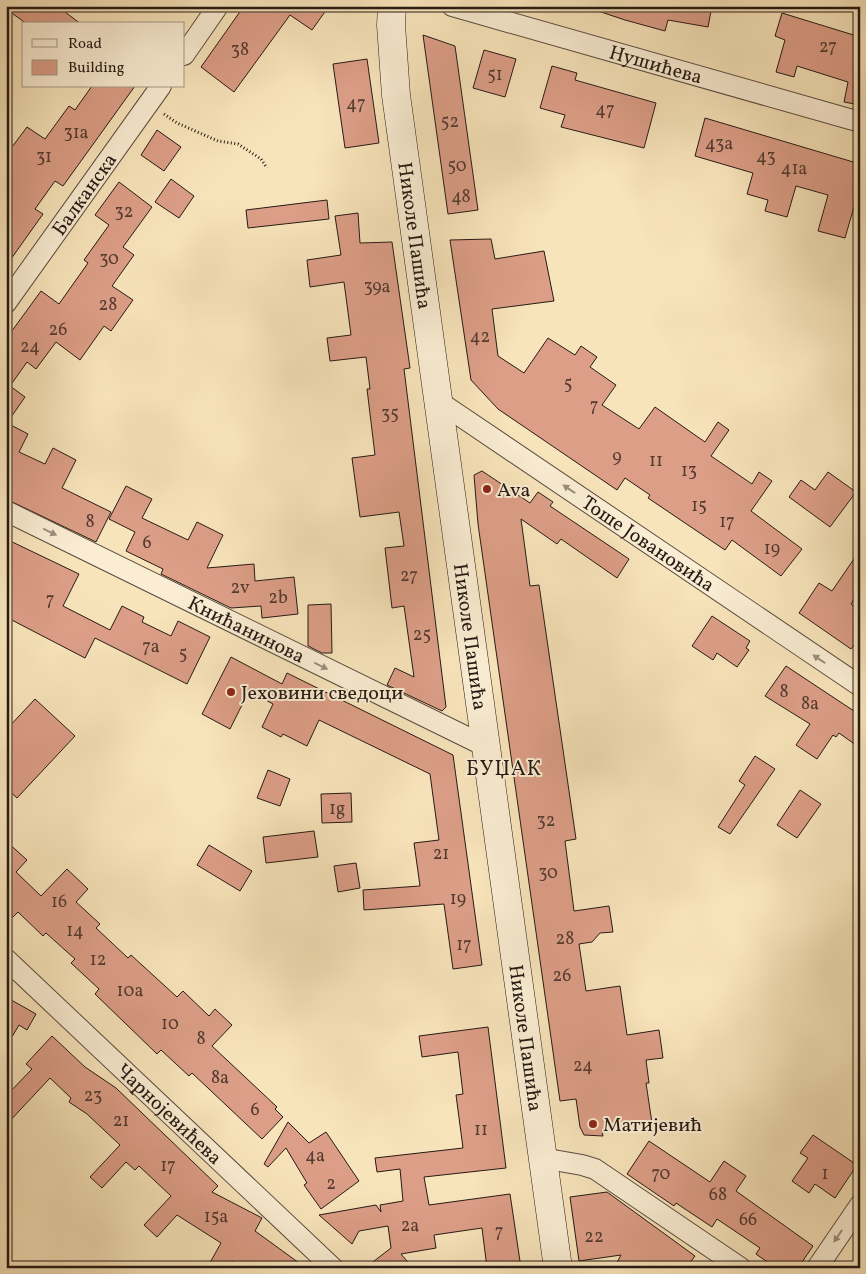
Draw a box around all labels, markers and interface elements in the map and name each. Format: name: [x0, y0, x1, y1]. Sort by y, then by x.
legend: [22, 22, 185, 88]
text: Road: [68, 34, 102, 55]
house number: 27: [819, 35, 837, 60]
house number: 38: [231, 38, 249, 63]
street label: Нушићева: [606, 39, 705, 92]
text: Building: [68, 58, 125, 79]
house number: 51: [487, 63, 503, 88]
house number: 47: [346, 92, 366, 117]
house number: 47: [595, 98, 615, 123]
house number: 52: [441, 110, 459, 135]
house number: 31a: [63, 121, 89, 146]
house number: 43a: [705, 132, 733, 157]
house number: 31: [36, 145, 52, 170]
house number: 43: [756, 145, 776, 170]
street label: Балканска: [46, 148, 125, 242]
house number: 50: [447, 154, 467, 179]
house number: 41a: [781, 157, 807, 182]
street label: Николе Пашића: [389, 160, 437, 311]
house number: 48: [451, 185, 471, 210]
house number: 32: [115, 200, 133, 225]
house number: 30: [99, 247, 119, 272]
house number: 39a: [363, 275, 391, 300]
house number: 28: [99, 293, 117, 318]
house number: 26: [49, 318, 67, 343]
house number: 42: [470, 325, 490, 350]
house number: 24: [20, 335, 40, 360]
house number: 5: [564, 372, 572, 397]
house number: 7: [590, 394, 598, 419]
house number: 35: [381, 402, 399, 427]
house number: 9: [612, 445, 622, 470]
house number: 11: [649, 449, 663, 474]
house number: 13: [681, 459, 697, 484]
place label: Ava: [497, 477, 530, 505]
marker: Ava: [481, 483, 493, 495]
one-way arrow: [562, 484, 576, 494]
street label: Тоше Јовановића: [575, 490, 720, 600]
house number: 15: [691, 494, 707, 519]
house number: 8: [85, 510, 95, 535]
house number: 17: [719, 510, 735, 535]
one-way arrow: [43, 529, 57, 537]
house number: 6: [142, 531, 152, 556]
house number: 19: [764, 537, 780, 562]
street label: Николе Пашића: [445, 562, 493, 712]
house number: 27: [400, 564, 418, 589]
house number: 2v: [230, 576, 250, 601]
house number: 2b: [268, 586, 288, 611]
house number: 7: [46, 588, 54, 613]
street label: Книћанинова: [182, 590, 309, 671]
house number: 25: [413, 623, 431, 648]
house number: 7a: [142, 635, 160, 660]
house number: 5: [179, 642, 187, 667]
one-way arrow: [813, 654, 826, 664]
one-way arrow: [314, 662, 329, 670]
place label: Јеховини сведоци: [241, 680, 404, 708]
house number: 8: [779, 680, 789, 705]
marker: Јеховини сведоци: [225, 686, 237, 698]
house number: 8a: [801, 692, 819, 717]
district label: БУЏАК: [466, 755, 542, 784]
house number: 1g: [329, 797, 345, 822]
house number: 32: [537, 809, 555, 834]
house number: 21: [433, 842, 449, 867]
house number: 30: [538, 861, 558, 886]
house number: 19: [450, 887, 466, 912]
house number: 16: [51, 890, 67, 915]
house number: 14: [66, 919, 84, 944]
house number: 28: [556, 927, 574, 952]
house number: 17: [456, 933, 472, 958]
house number: 12: [90, 948, 106, 973]
street label: Николе Пашића: [500, 963, 548, 1113]
house number: 26: [553, 964, 571, 989]
house number: 10a: [117, 979, 143, 1004]
house number: 10: [161, 1012, 179, 1037]
house number: 8: [196, 1027, 206, 1052]
house number: 24: [573, 1054, 593, 1079]
street label: Чарнојевићева: [109, 1058, 227, 1172]
house number: 8a: [211, 1066, 229, 1091]
house number: 23: [84, 1084, 102, 1109]
house number: 6: [250, 1098, 260, 1123]
house number: 21: [113, 1109, 129, 1134]
place label: Матијевић: [603, 1112, 702, 1140]
house number: 11: [474, 1118, 488, 1143]
marker: Матијевић: [587, 1118, 599, 1130]
house number: 4a: [305, 1144, 325, 1169]
house number: 17: [160, 1154, 176, 1179]
house number: 70: [652, 1162, 671, 1187]
house number: 1: [822, 1162, 828, 1187]
house number: 2: [326, 1172, 336, 1197]
house number: 68: [709, 1183, 727, 1208]
house number: 15a: [204, 1205, 228, 1230]
house number: 66: [739, 1208, 757, 1233]
house number: 2a: [401, 1214, 419, 1239]
house number: 7: [495, 1220, 503, 1245]
house number: 22: [584, 1225, 604, 1250]
one-way arrow: [834, 1229, 843, 1243]

